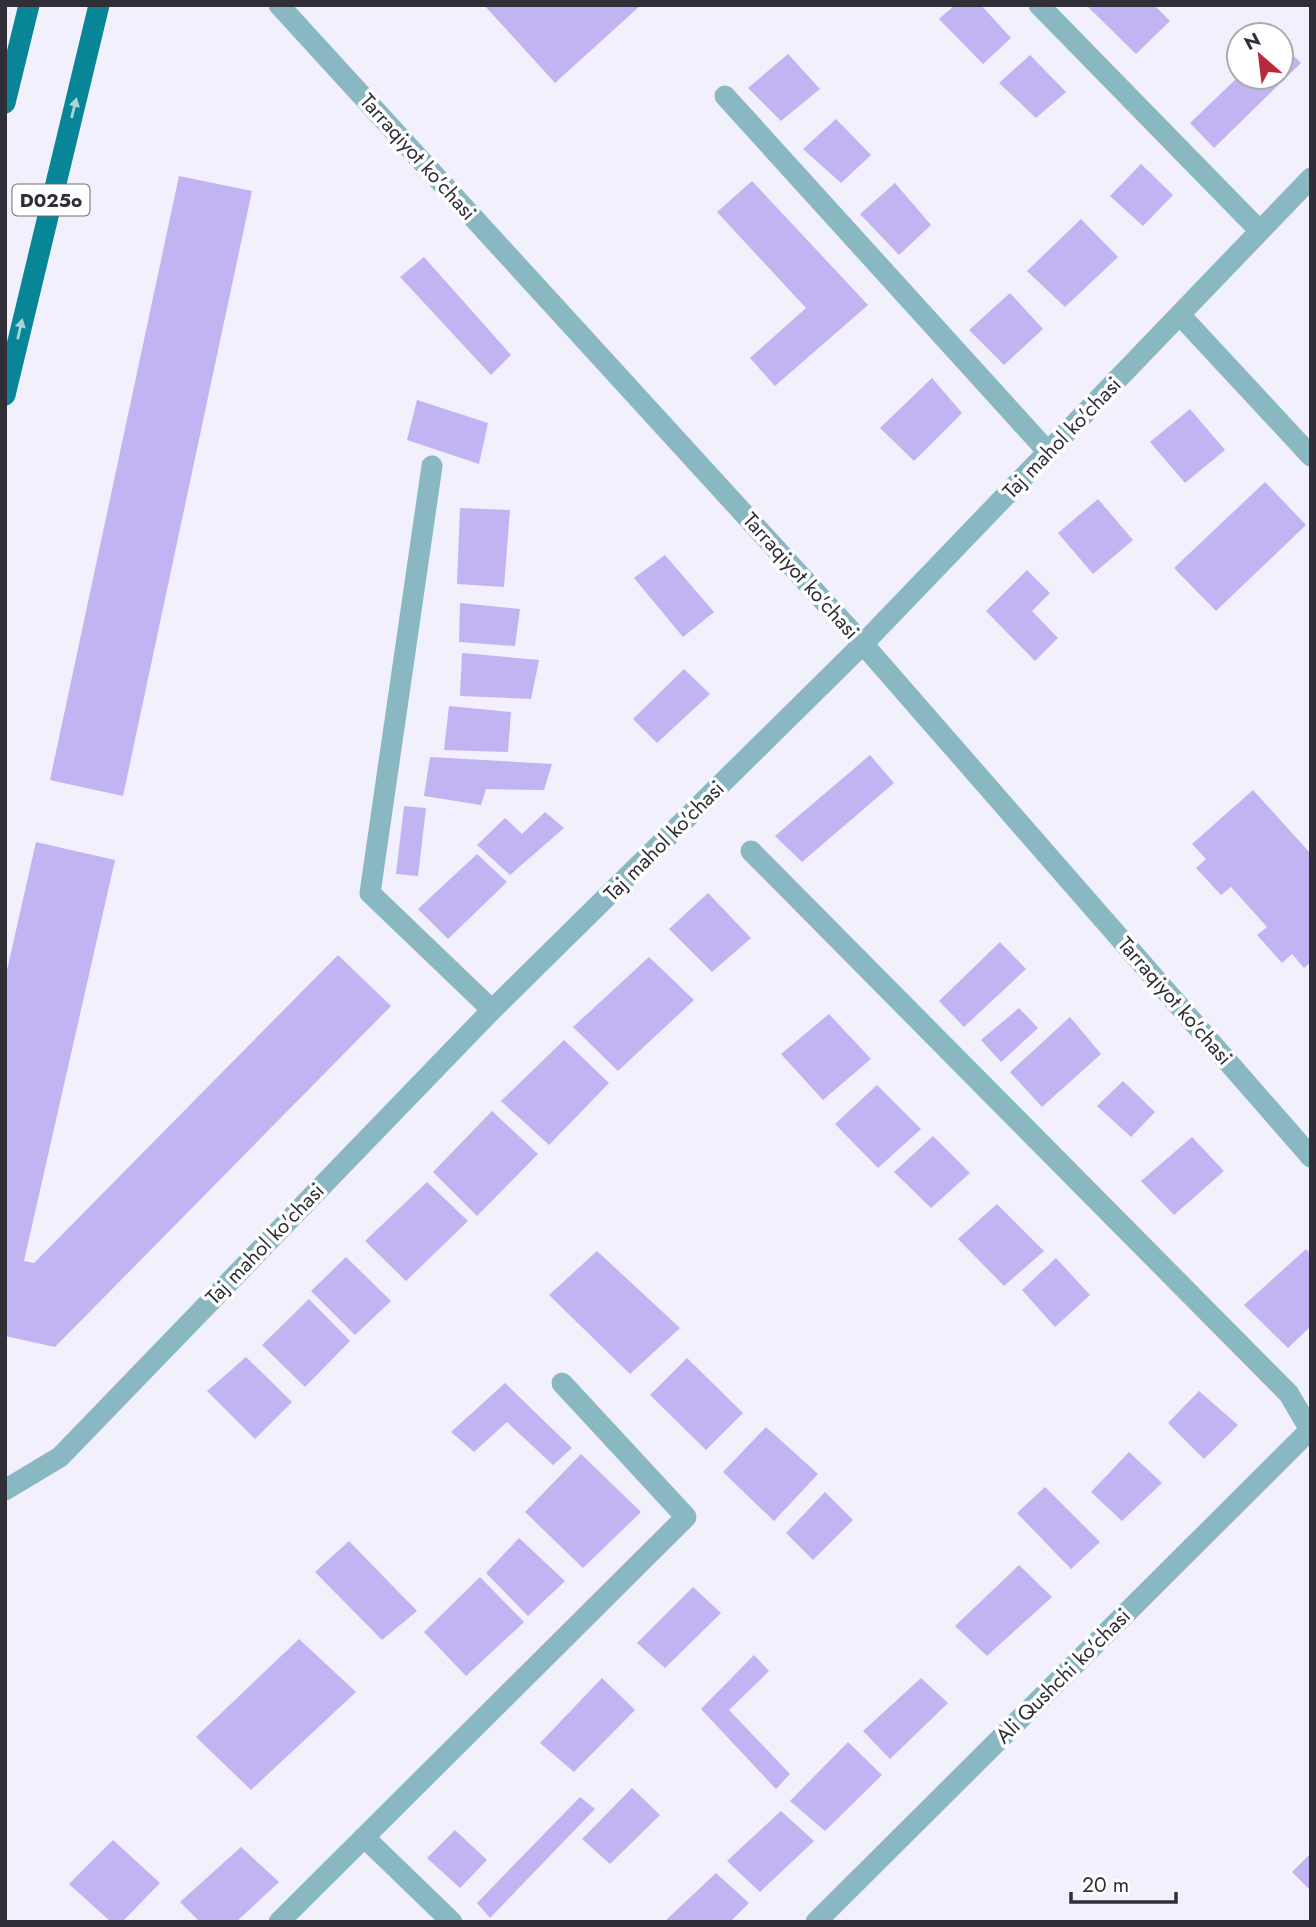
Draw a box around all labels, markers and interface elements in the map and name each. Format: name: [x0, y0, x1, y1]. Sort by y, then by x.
north arrow: [1225, 21, 1295, 91]
text: N: [1239, 26, 1265, 57]
street label: Tarraqiyot ko'chasi: [353, 87, 483, 227]
one-way arrow: [69, 97, 80, 119]
road number: D025o: [12, 184, 90, 216]
one-way arrow: [15, 318, 26, 340]
street label: Taj mahol ko'chasi: [996, 370, 1128, 506]
street label: Tarraqiyot ko'chasi: [736, 506, 866, 646]
street label: Taj mahol ko'chasi: [597, 774, 731, 908]
street label: Tarraqiyot ko'chasi: [1111, 930, 1239, 1072]
street label: Taj mahol ko'chasi: [199, 1176, 331, 1312]
street label: Ali Qushchi ko'chasi: [989, 1602, 1137, 1750]
scale bar: [1071, 1860, 1176, 1904]
text: 20 m: [1082, 1870, 1129, 1900]

